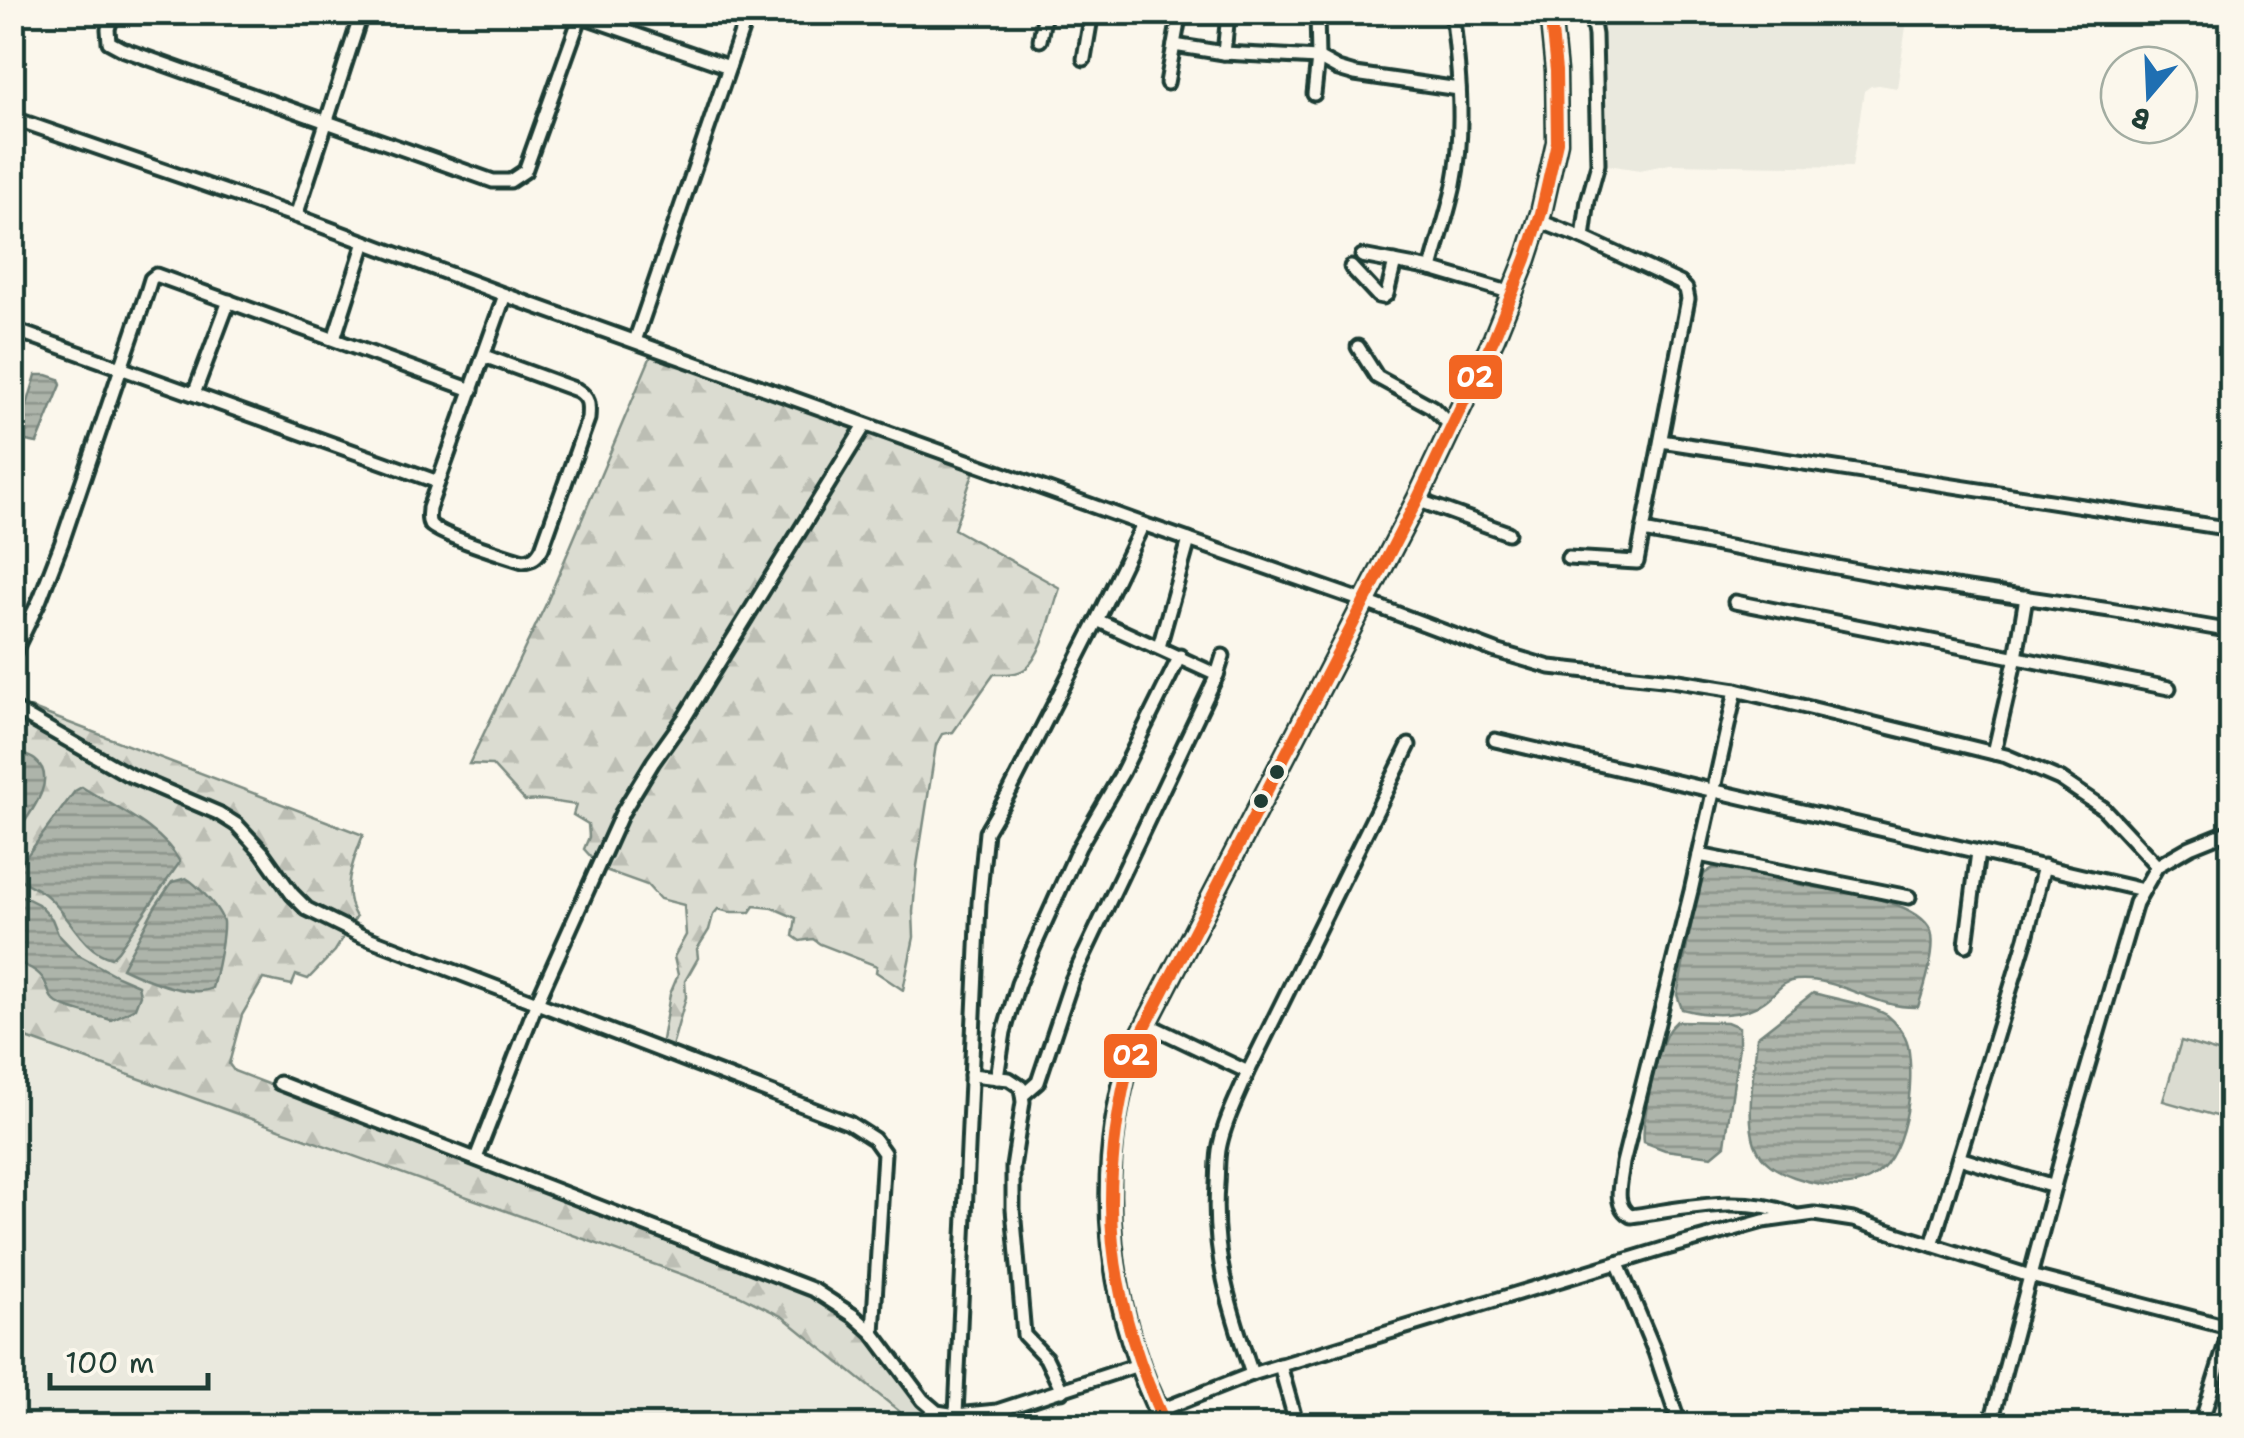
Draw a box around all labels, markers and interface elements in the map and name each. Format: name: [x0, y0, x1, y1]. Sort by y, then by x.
north arrow: [2099, 45, 2199, 145]
text: B: [2126, 98, 2155, 139]
line badge: 02: [1447, 353, 1504, 401]
text: 02: [1456, 358, 1494, 396]
unlabelled marker: [1267, 762, 1287, 782]
unlabelled marker: [1251, 791, 1271, 811]
line badge: 02: [1102, 1032, 1159, 1080]
text: 02: [1112, 1036, 1150, 1074]
scale bar: [50, 1328, 208, 1390]
text: 100 m: [65, 1342, 155, 1383]

